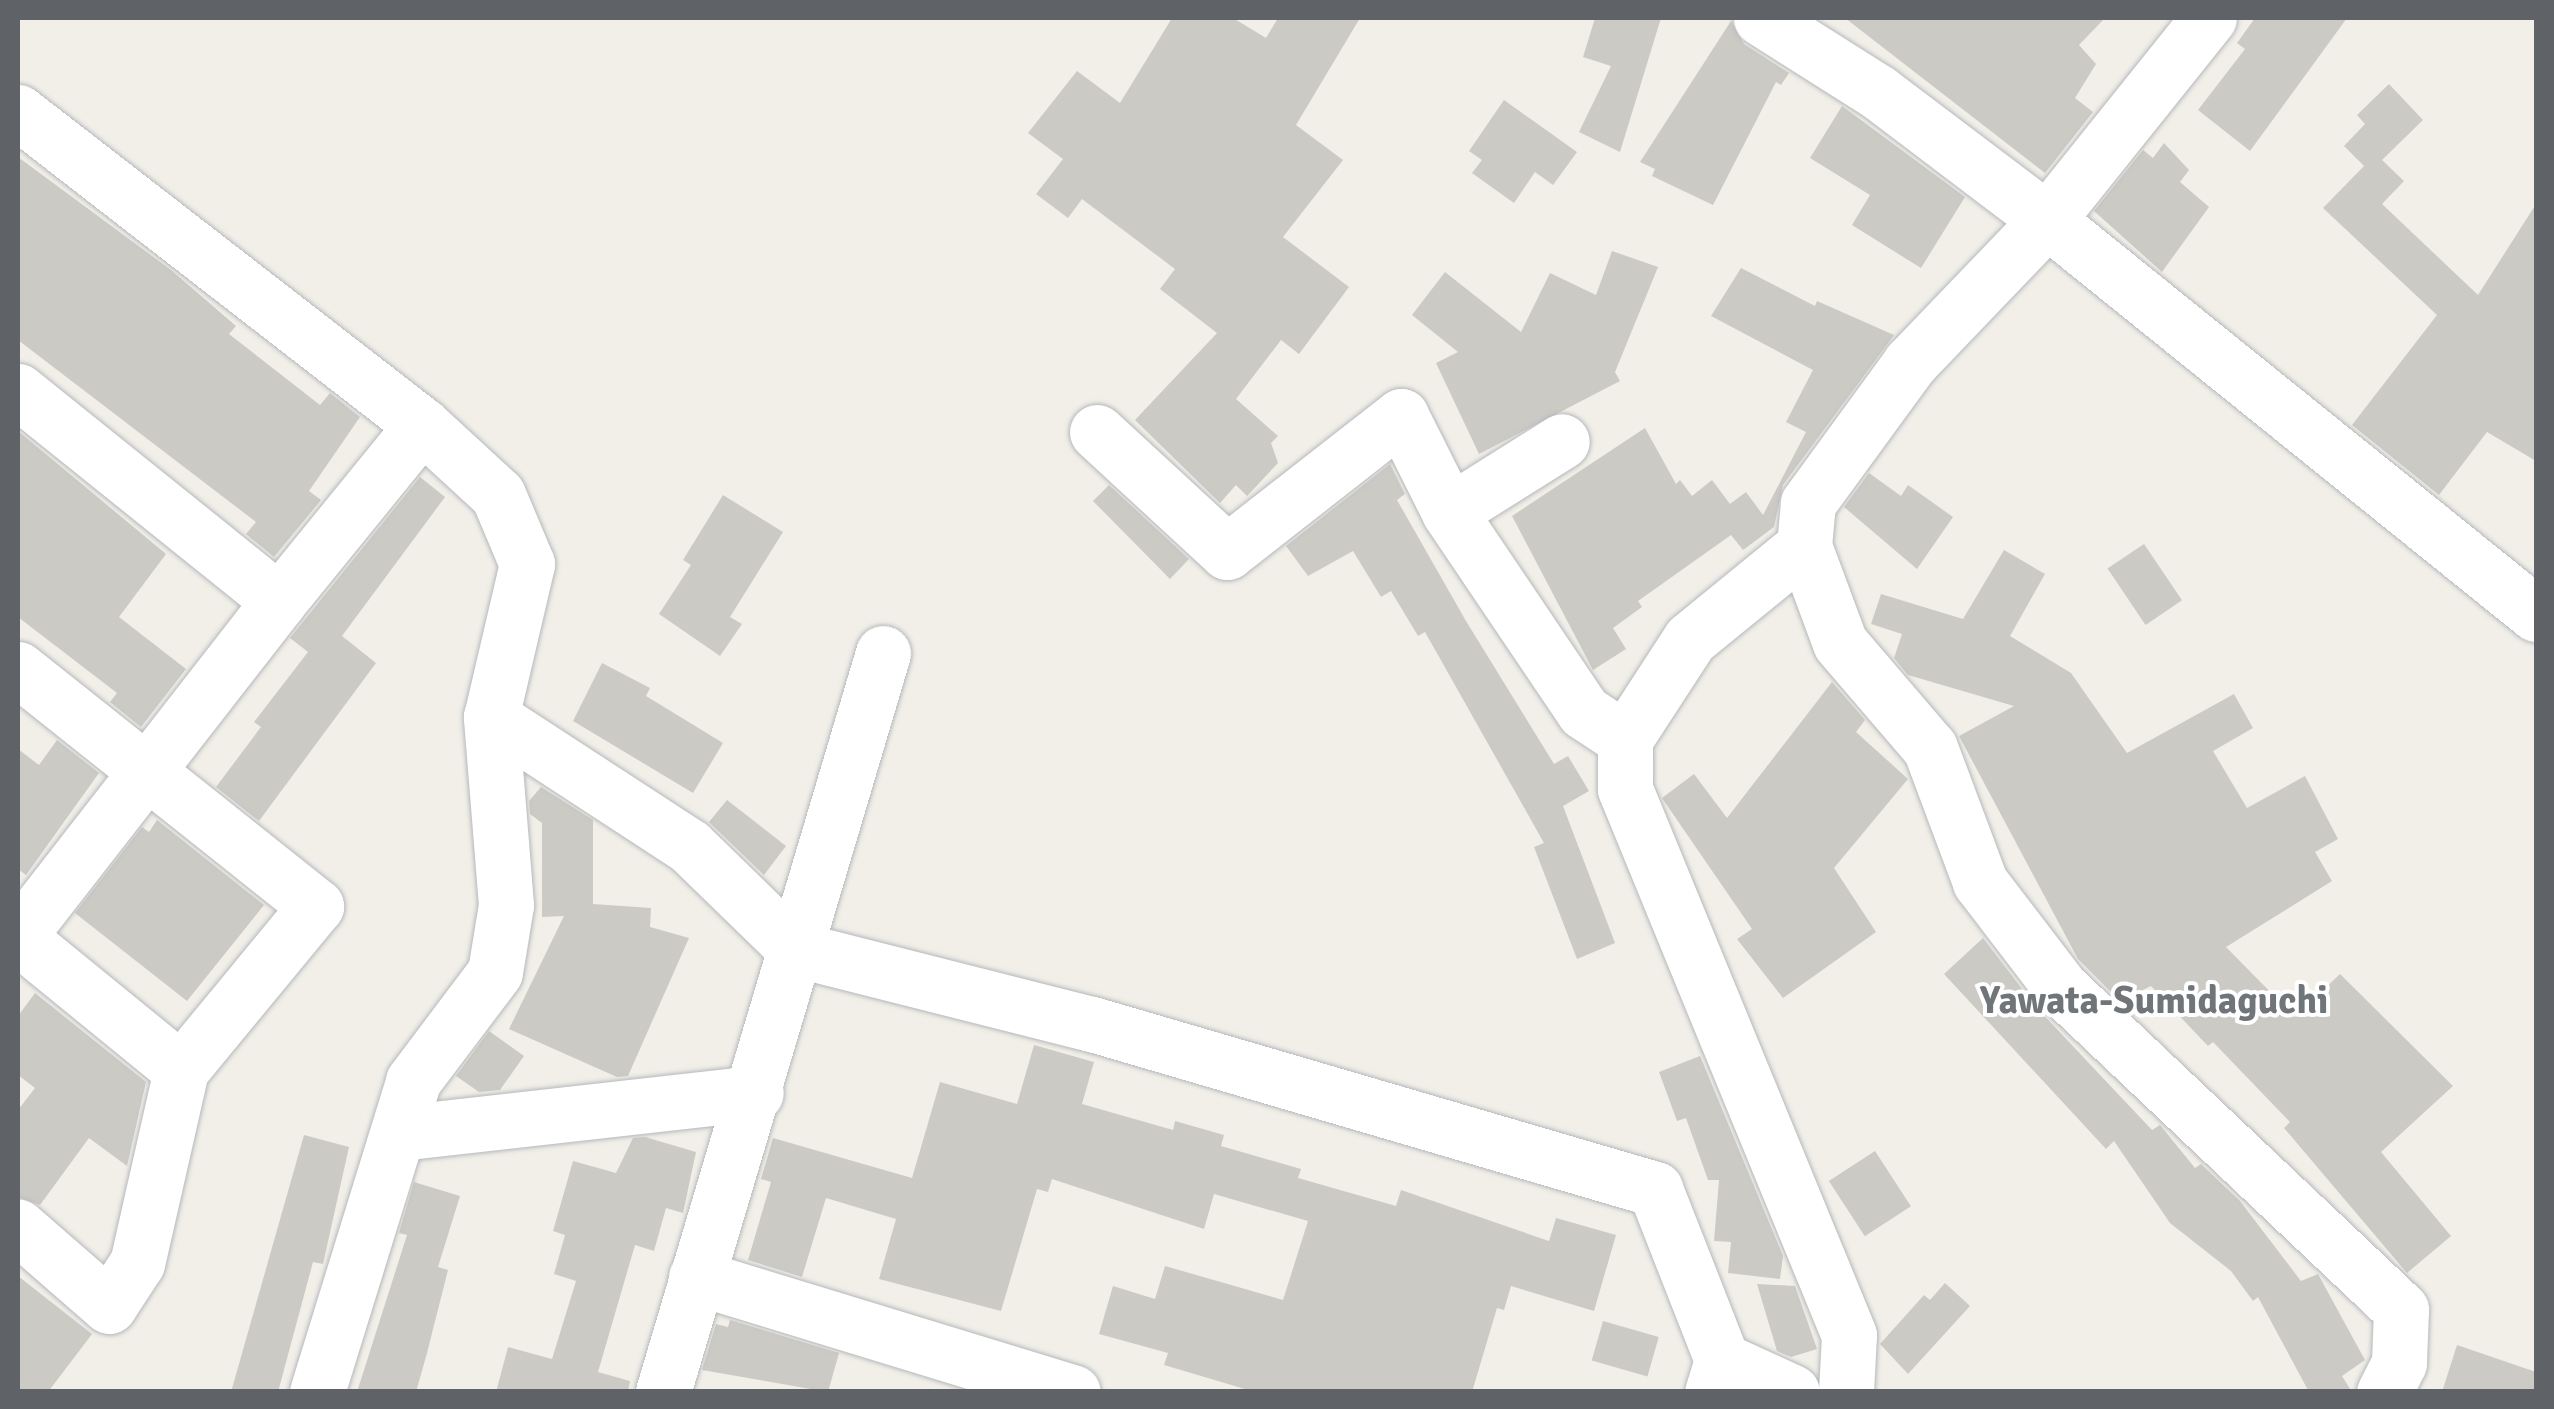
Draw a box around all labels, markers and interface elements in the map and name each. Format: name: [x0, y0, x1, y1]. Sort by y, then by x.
district label: Yawata-Sumidaguchi: [1980, 978, 2328, 1024]

